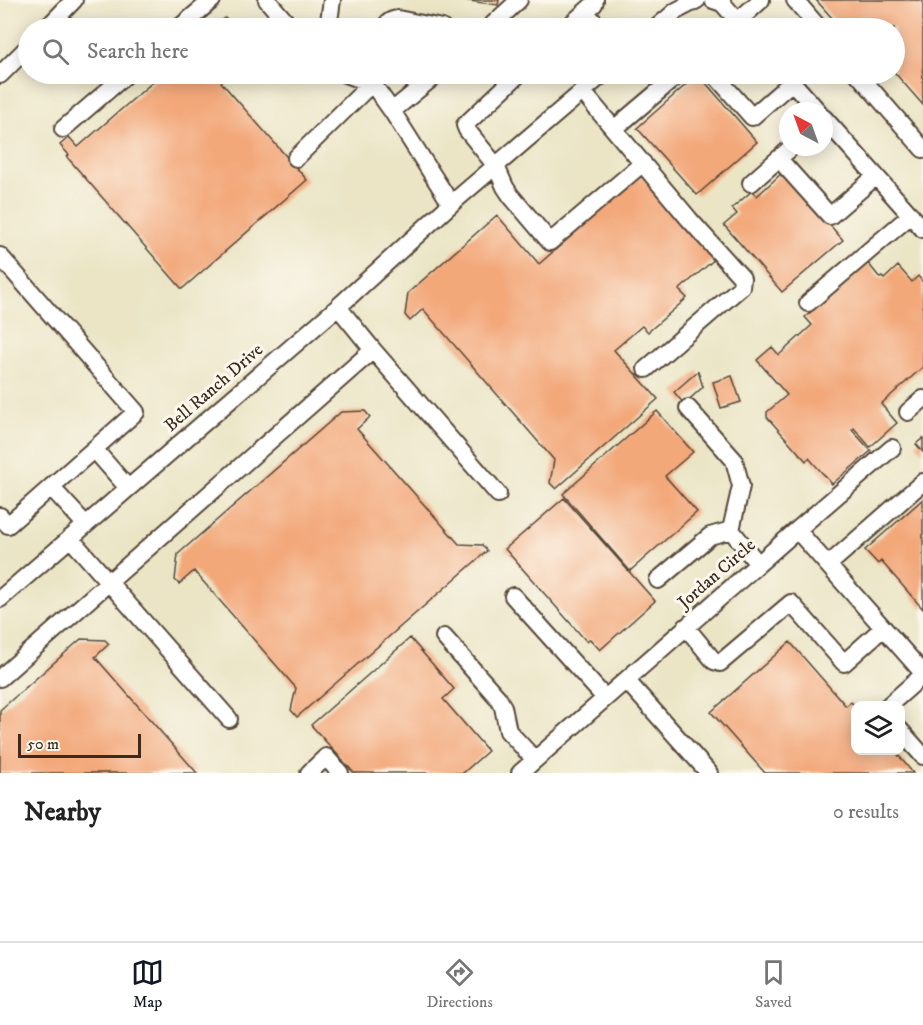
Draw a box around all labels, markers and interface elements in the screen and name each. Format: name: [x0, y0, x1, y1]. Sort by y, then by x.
search box: [18, 18, 905, 84]
icon: search: [39, 35, 72, 68]
text: Search here: [87, 38, 189, 65]
north arrow: [779, 102, 833, 156]
street label: Bell Ranch Drive: [160, 339, 268, 437]
street label: Jordan Circle: [672, 534, 760, 615]
map controls: [851, 701, 905, 755]
button: layers: [851, 701, 905, 755]
scale bar: [18, 731, 141, 758]
text: 50 m: [27, 734, 59, 754]
text: Nearby: [24, 796, 101, 829]
text: 0 results: [833, 800, 899, 825]
tab: Map: [131, 956, 164, 1012]
tab: Directions: [426, 956, 493, 1012]
tab: Saved: [755, 956, 792, 1012]

